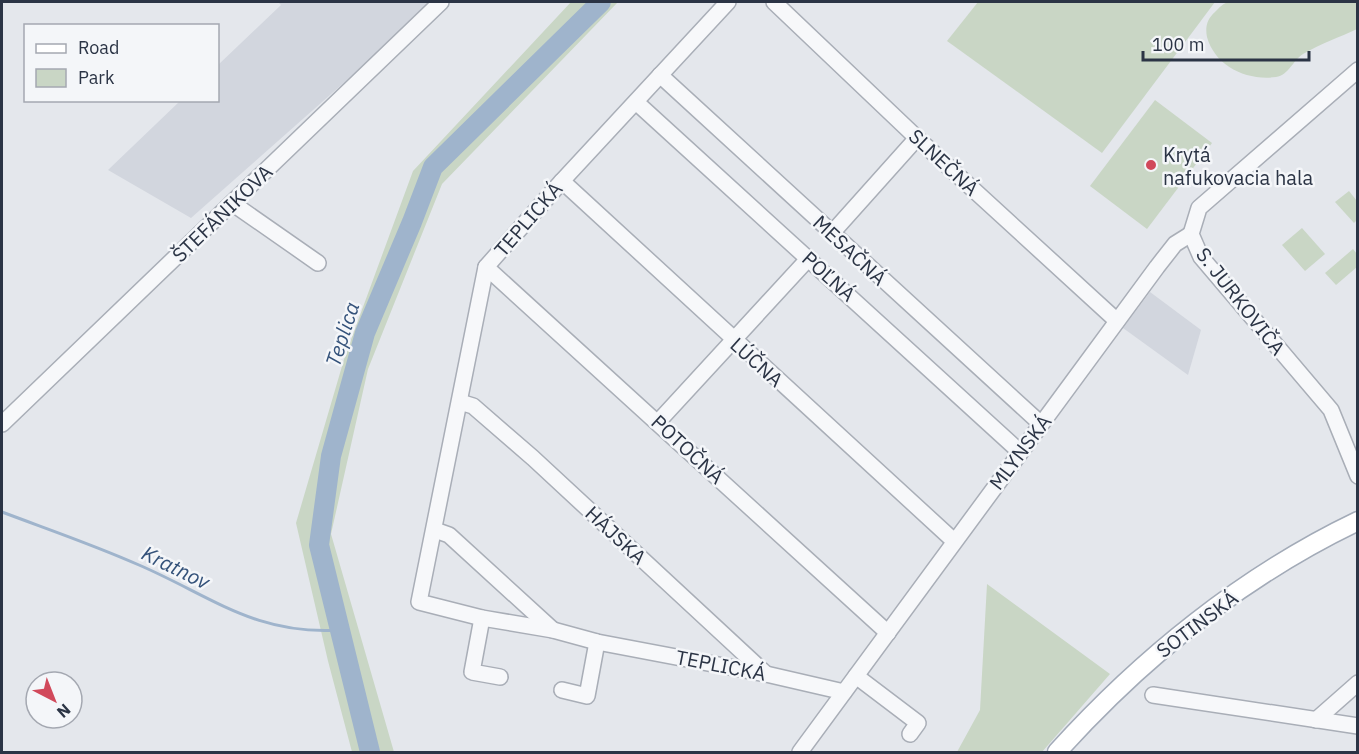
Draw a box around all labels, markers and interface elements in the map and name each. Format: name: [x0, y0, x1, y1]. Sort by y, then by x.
legend: [24, 24, 219, 102]
scale bar: [1143, 24, 1310, 62]
text: 100 m: [1152, 33, 1204, 56]
text: Road: [78, 36, 119, 59]
text: Park: [78, 66, 115, 89]
street label: SLNEČNÁ: [903, 123, 985, 202]
place label: Krytá nafukovacia hala: [1163, 141, 1313, 191]
street label: ŠTEFÁNIKOVA: [166, 158, 278, 268]
marker: Krytá nafukovacia hala: [1144, 158, 1158, 172]
street label: TEPLICKÁ: [488, 176, 568, 262]
street label: MESAČNÁ: [807, 209, 893, 291]
street label: S. JURKOVIČA: [1190, 242, 1292, 361]
street label: POĽNÁ: [796, 245, 862, 307]
water label: Teplica: [318, 298, 366, 370]
street label: LÚČNA: [725, 331, 789, 393]
street label: POTOČNÁ: [646, 408, 730, 490]
street label: MLYNSKÁ: [983, 409, 1057, 495]
street label: HÁJSKA: [580, 500, 653, 570]
water label: Kratnov: [137, 539, 215, 596]
street label: SOTINSKÁ: [1151, 584, 1244, 664]
street label: TEPLICKÁ: [674, 643, 768, 687]
north arrow: [24, 670, 84, 730]
text: N: [53, 700, 75, 722]

